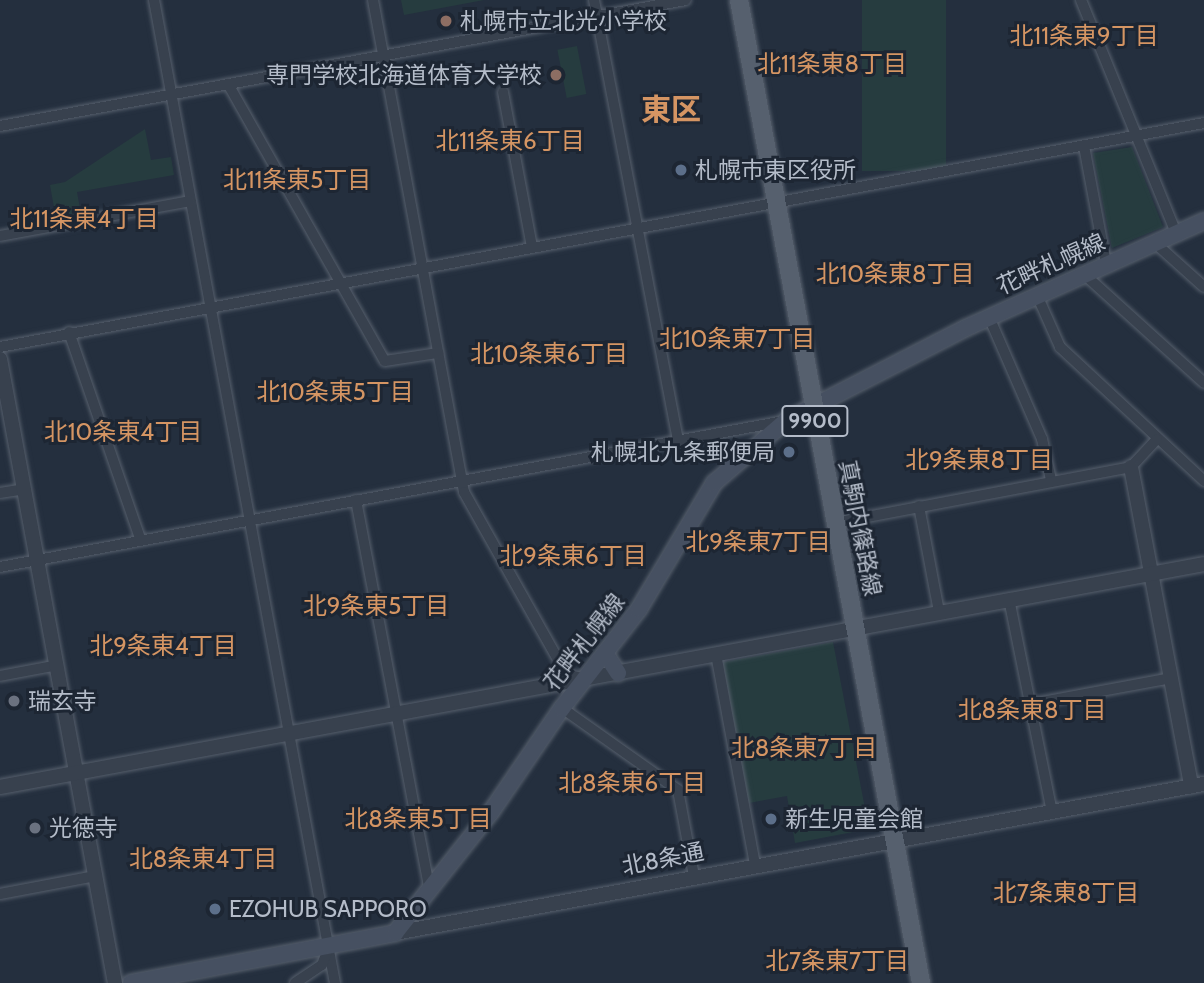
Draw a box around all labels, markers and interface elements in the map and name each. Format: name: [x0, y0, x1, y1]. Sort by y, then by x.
place label: 札幌市立北光小学校: [460, 7, 667, 35]
marker: 札幌市立北光小学校: [438, 13, 454, 29]
district label: 北11条東9丁目: [1009, 22, 1159, 50]
district label: 北11条東8丁目: [757, 50, 907, 78]
place label: 専門学校北海道体育大学校: [266, 61, 542, 89]
marker: 専門学校北海道体育大学校: [548, 67, 564, 83]
district label: 東区: [641, 92, 701, 128]
district label: 北11条東6丁目: [435, 127, 585, 155]
place label: 札幌市東区役所: [695, 156, 856, 184]
marker: 札幌市東区役所: [673, 162, 689, 178]
district label: 北11条東5丁目: [223, 166, 371, 194]
district label: 北11条東4丁目: [9, 205, 159, 233]
street label: 花畔札幌線: [993, 228, 1109, 300]
district label: 北10条東8丁目: [815, 260, 975, 288]
district label: 北10条東7丁目: [659, 325, 815, 353]
district label: 北10条東6丁目: [470, 340, 628, 368]
district label: 北10条東5丁目: [256, 378, 414, 406]
road number: 9900: [780, 404, 850, 438]
district label: 北10条東4丁目: [44, 418, 202, 446]
place label: 札幌北九条郵便局: [591, 438, 775, 466]
marker: 札幌北九条郵便局: [781, 444, 797, 460]
district label: 北9条東8丁目: [905, 446, 1053, 474]
street label: 真駒内篠路線: [833, 458, 887, 598]
district label: 北9条東7丁目: [685, 528, 831, 556]
district label: 北9条東6丁目: [499, 542, 647, 570]
street label: 花畔札幌線: [538, 588, 630, 696]
district label: 北9条東5丁目: [303, 592, 449, 620]
district label: 北9条東4丁目: [89, 632, 237, 660]
place label: 瑞玄寺: [28, 687, 97, 715]
marker: 瑞玄寺: [6, 693, 22, 709]
district label: 北8条東8丁目: [957, 696, 1107, 724]
district label: 北8条東7丁目: [731, 734, 877, 762]
district label: 北8条東6丁目: [558, 769, 706, 797]
district label: 北8条東5丁目: [344, 805, 492, 833]
place label: 新生児童会館: [785, 805, 923, 833]
marker: 新生児童会館: [763, 811, 779, 827]
place label: 光徳寺: [49, 814, 118, 842]
marker: 光徳寺: [27, 820, 43, 836]
street label: 北8条通: [620, 838, 706, 880]
district label: 北8条東4丁目: [129, 845, 277, 873]
district label: 北7条東8丁目: [993, 879, 1139, 907]
place label: EZOHUB SAPPORO: [229, 895, 427, 923]
marker: EZOHUB SAPPORO: [207, 901, 223, 917]
district label: 北7条東7丁目: [765, 947, 909, 975]

